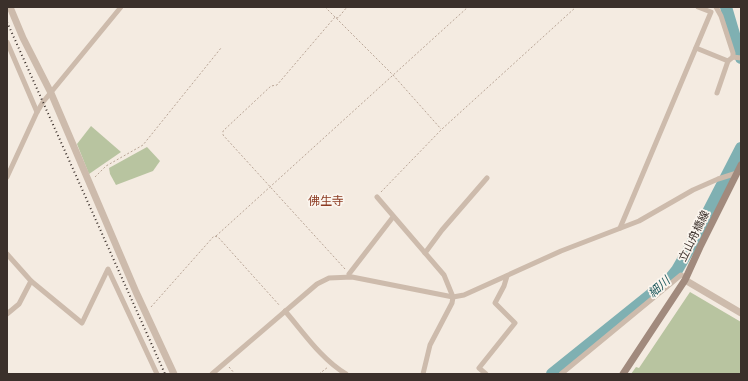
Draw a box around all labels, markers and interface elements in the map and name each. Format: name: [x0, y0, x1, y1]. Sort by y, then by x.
district label: 佛生寺: [308, 194, 344, 208]
street label: 立山舟橋線: [676, 208, 712, 264]
water label: 細川: [645, 272, 674, 300]

